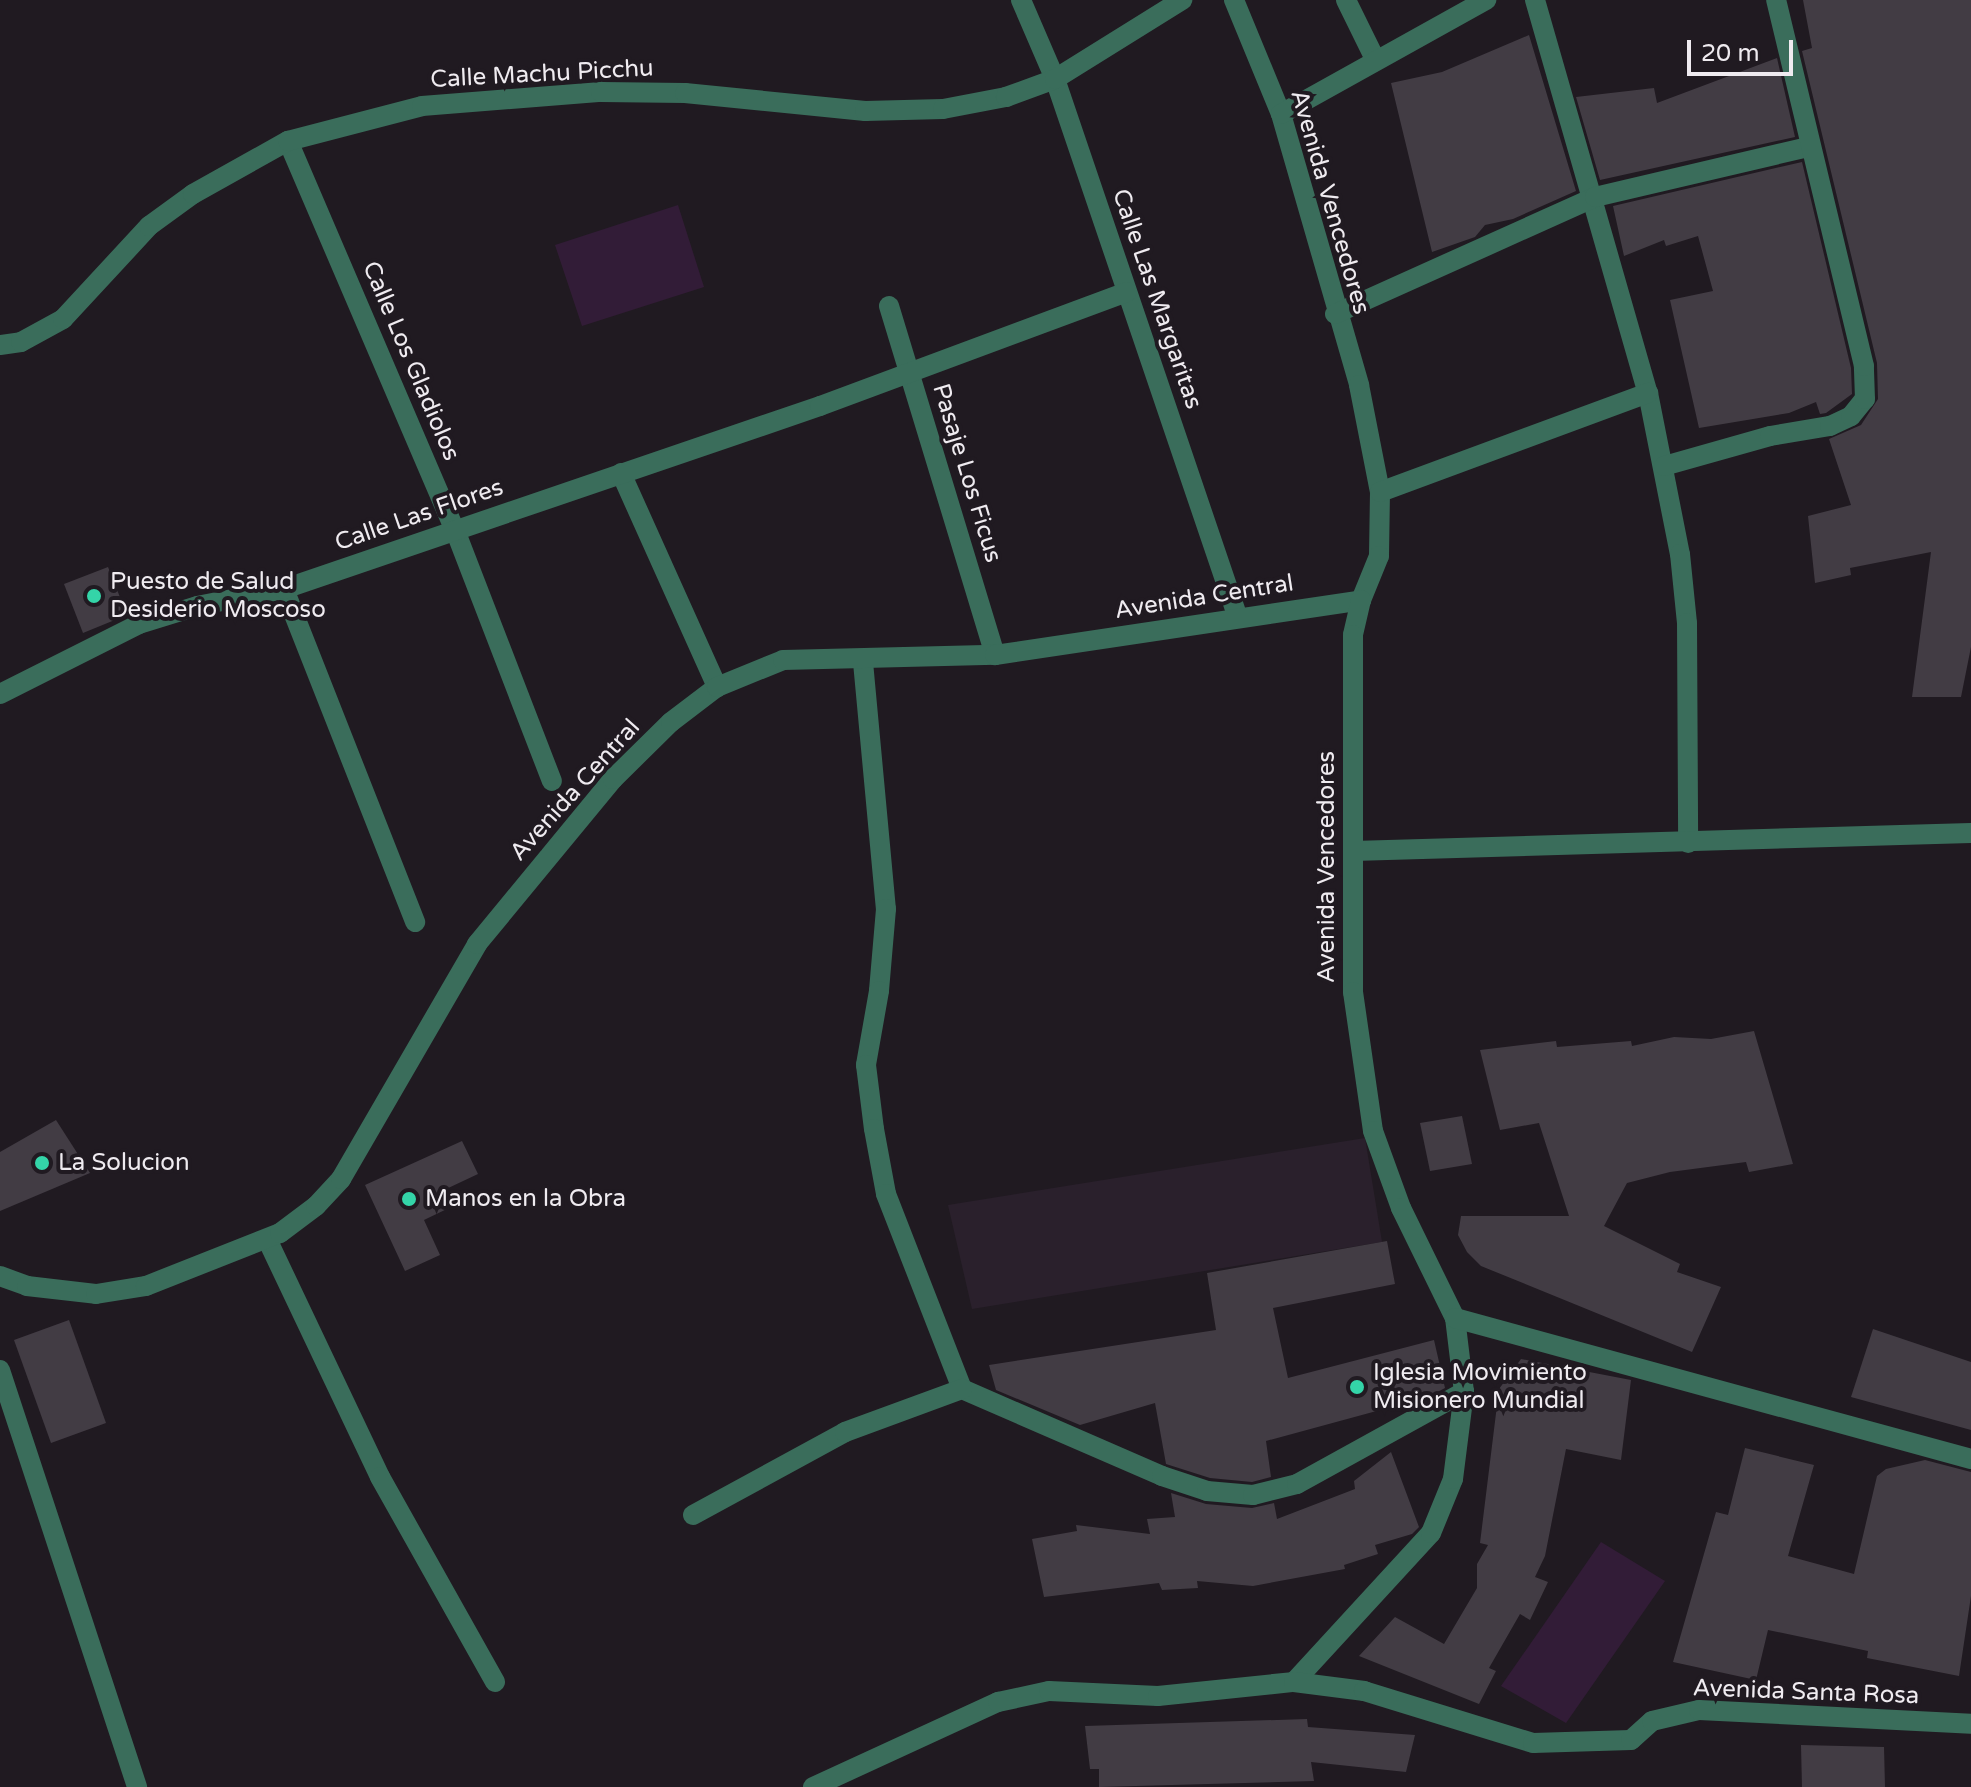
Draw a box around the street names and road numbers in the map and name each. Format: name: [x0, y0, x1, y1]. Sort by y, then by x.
street label: Calle Machu Picchu: [430, 54, 654, 94]
street label: Avenida Vencedores: [1284, 86, 1376, 318]
street label: Calle Las Margaritas: [1106, 185, 1208, 413]
street label: Calle Los Gladiolos: [356, 257, 466, 465]
street label: Pasaje Los Ficus: [926, 380, 1008, 566]
street label: Calle Las Flores: [331, 473, 507, 557]
street label: Avenida Central: [1113, 569, 1295, 625]
street label: Avenida Central: [504, 713, 646, 867]
street label: Avenida Vencedores: [1313, 751, 1341, 983]
street label: Avenida Santa Rosa: [1692, 1674, 1920, 1710]

